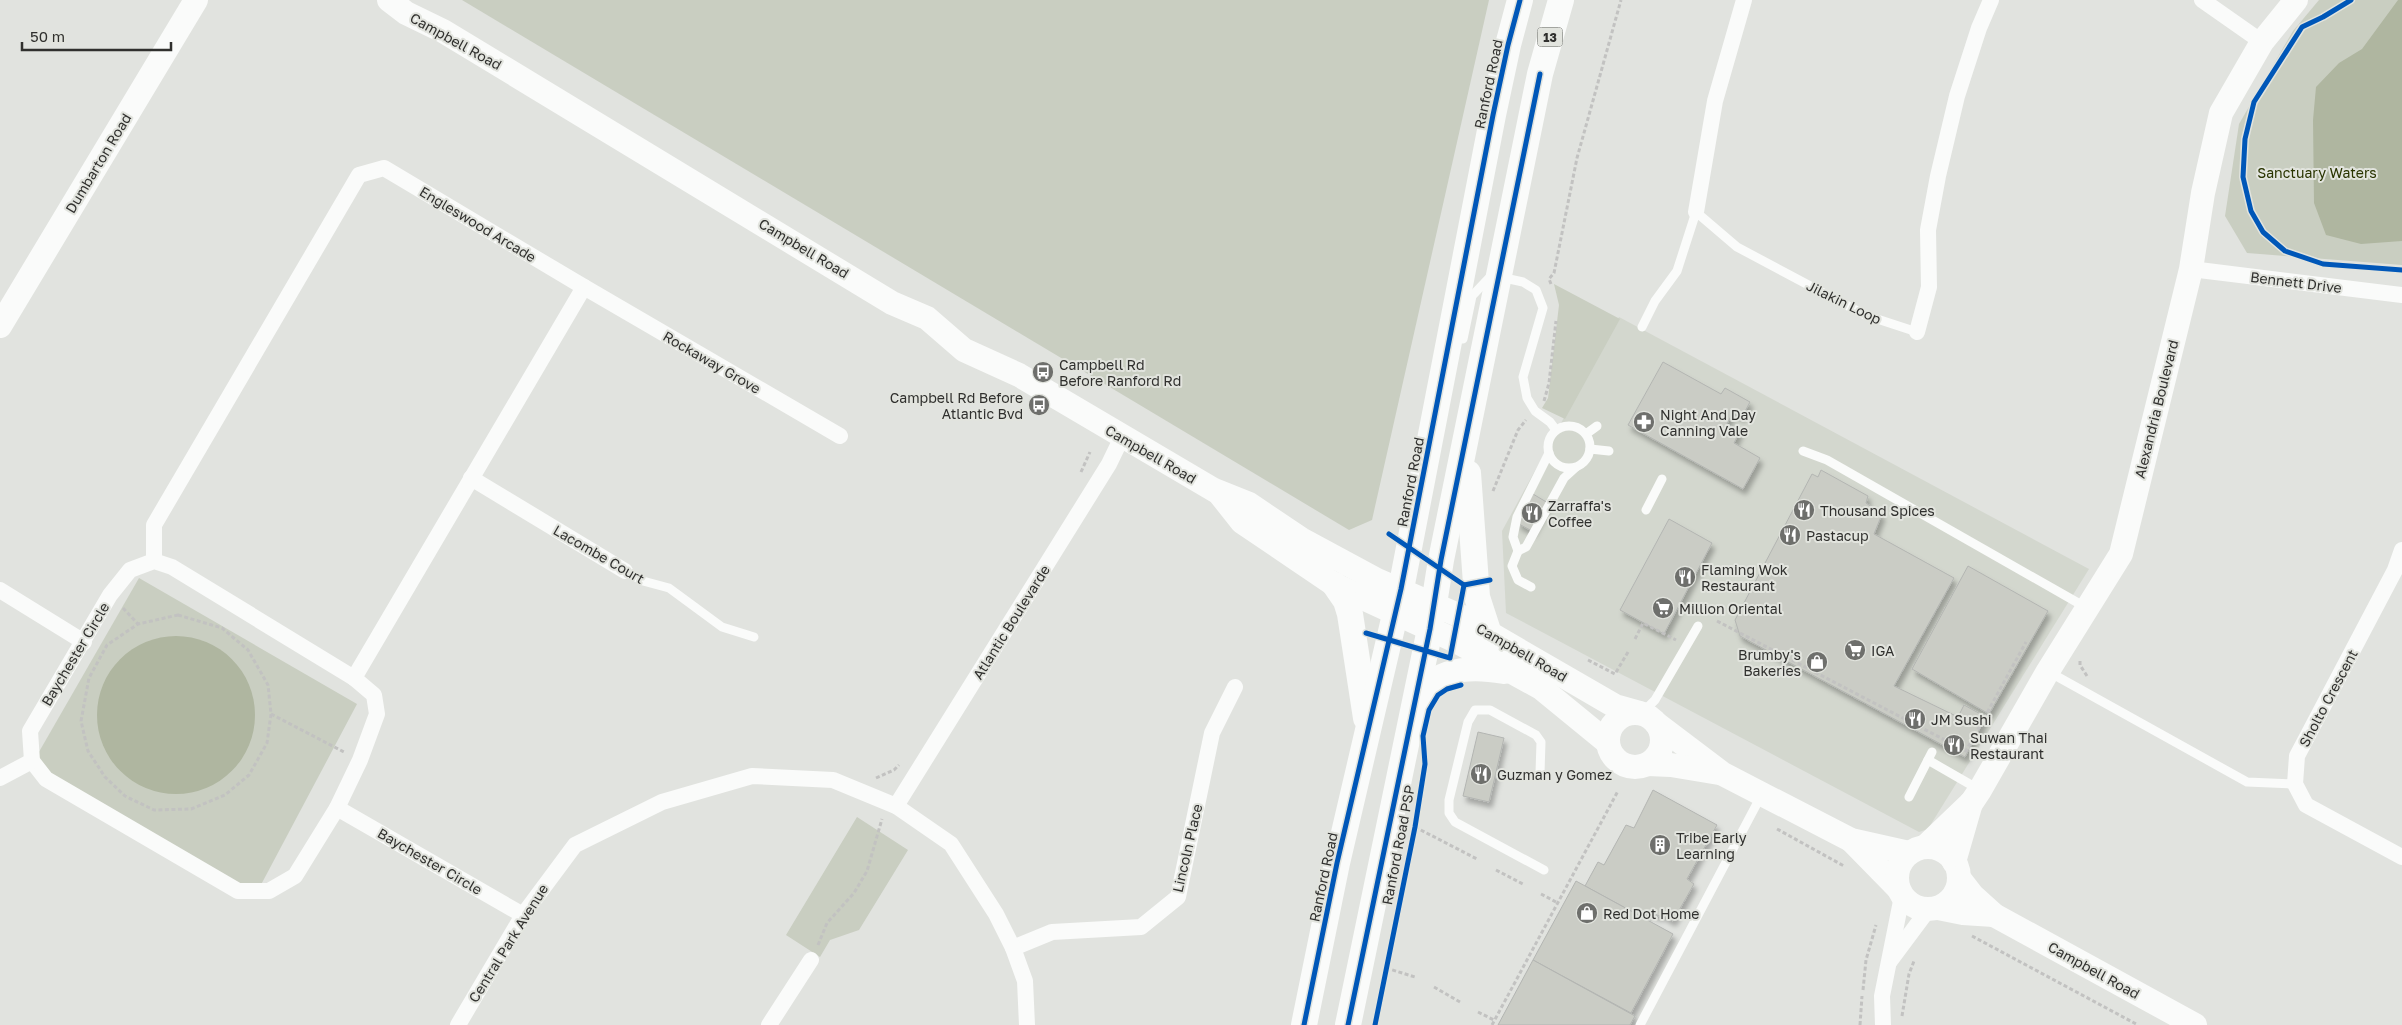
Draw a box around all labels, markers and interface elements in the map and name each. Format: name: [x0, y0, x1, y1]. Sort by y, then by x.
street label: Campbell Road: [407, 9, 505, 73]
scale bar: [22, 20, 171, 52]
text: 50 m: [30, 27, 65, 45]
road number: 13: [1538, 28, 1562, 46]
street label: Ranford Road: [1470, 38, 1506, 130]
street label: Dumbarton Road: [62, 110, 134, 216]
park label: Sanctuary Waters: [2257, 164, 2377, 181]
street label: Engleswood Arcade: [417, 183, 539, 265]
street label: Campbell Road: [756, 214, 852, 282]
street label: Bennett Drive: [2249, 268, 2343, 296]
street label: Jilakin Loop: [1804, 277, 1884, 327]
street label: Rockaway Grove: [660, 327, 764, 397]
street label: Alexandria Boulevard: [2131, 338, 2181, 480]
place label: Campbell Rd Before Ranford Rd: [1059, 356, 1181, 389]
bus stop icon: Campbell Rd Before Ranford Rd: [1031, 360, 1055, 384]
place label: Campbell Rd Before Atlantic Bvd: [890, 389, 1023, 422]
bus stop icon: Campbell Rd Before Atlantic Bvd: [1027, 393, 1051, 417]
place label: Night And Day Canning Vale: [1660, 406, 1756, 439]
pharmacy icon: Night And Day Canning Vale: [1632, 410, 1656, 434]
street label: Campbell Road: [1103, 421, 1199, 487]
street label: Ranford Road: [1393, 436, 1427, 528]
place label: Zarraffa's Coffee: [1548, 497, 1611, 530]
restaurant icon: Thousand Spices: [1792, 498, 1816, 522]
restaurant icon: Zarraffa's Coffee: [1520, 501, 1544, 525]
place label: Thousand Spices: [1820, 502, 1935, 519]
street label: Lacombe Court: [550, 521, 648, 587]
restaurant icon: Pastacup: [1778, 523, 1802, 547]
place label: Pastacup: [1806, 527, 1869, 544]
place label: Flaming Wok Restaurant: [1701, 561, 1788, 594]
street label: Atlantic Boulevarde: [969, 562, 1053, 682]
restaurant icon: Flaming Wok Restaurant: [1673, 565, 1697, 589]
supermarket icon: Million Oriental: [1651, 596, 1675, 620]
street label: Baychester Circle: [37, 599, 113, 709]
place label: Million Oriental: [1679, 600, 1782, 617]
street label: Campbell Road: [1474, 619, 1570, 685]
supermarket icon: IGA: [1843, 638, 1867, 662]
place label: IGA: [1871, 642, 1895, 659]
place label: Brumby's Bakeries: [1738, 646, 1801, 679]
street label: Sholto Crescent: [2295, 646, 2361, 750]
shop icon: Brumby's Bakeries: [1805, 650, 1829, 674]
restaurant icon: JM Sushi: [1903, 707, 1927, 731]
place label: JM Sushi: [1931, 711, 1992, 728]
place label: Suwan Thai Restaurant: [1970, 729, 2047, 762]
restaurant icon: Suwan Thai Restaurant: [1942, 733, 1966, 757]
restaurant icon: Guzman y Gomez: [1469, 762, 1493, 786]
place label: Guzman y Gomez: [1497, 766, 1612, 783]
street label: Ranford Road PSP: [1378, 784, 1418, 906]
street label: Lincoln Place: [1169, 802, 1205, 894]
street label: Baychester Circle: [375, 824, 485, 898]
place label: Tribe Early Learning: [1676, 829, 1747, 862]
street label: Ranford Road: [1305, 831, 1341, 923]
building icon: Tribe Early Learning: [1648, 833, 1672, 857]
street label: Central Park Avenue: [465, 881, 551, 1005]
shop icon: Red Dot Home: [1575, 901, 1599, 925]
place label: Red Dot Home: [1603, 905, 1699, 922]
street label: Campbell Road: [2045, 938, 2143, 1002]

